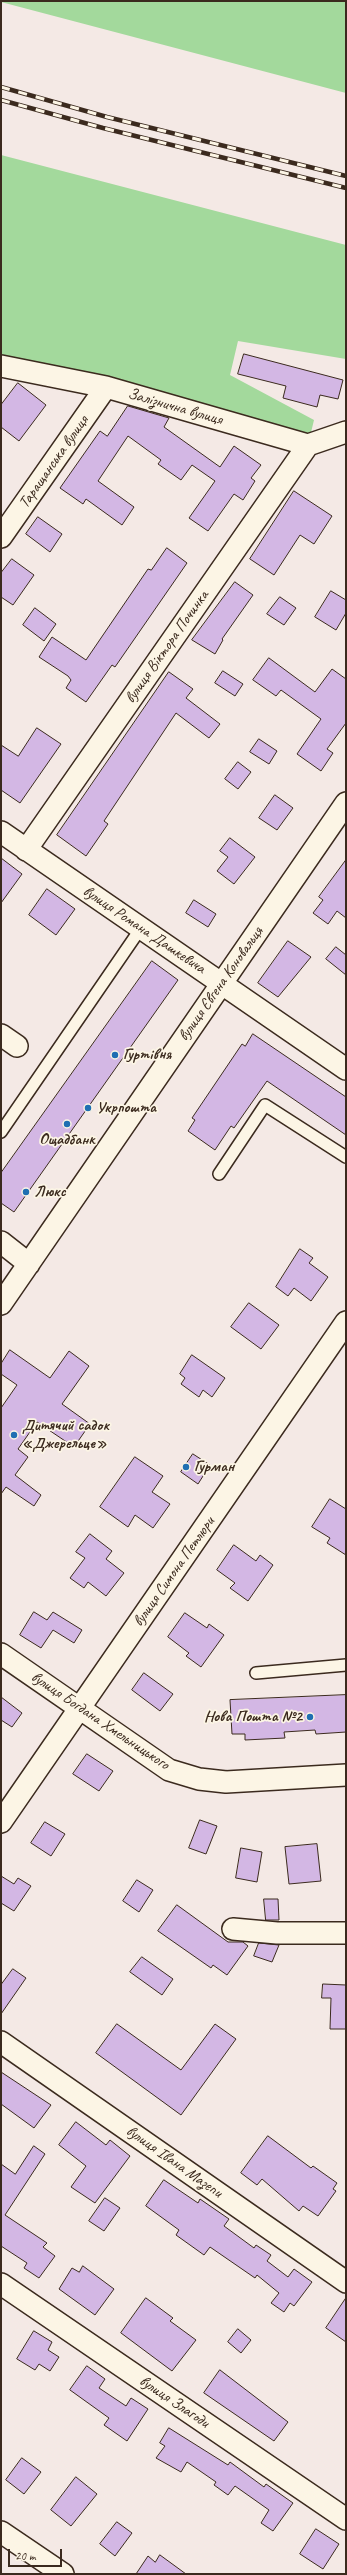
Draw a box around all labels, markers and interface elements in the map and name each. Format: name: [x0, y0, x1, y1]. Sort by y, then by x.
street label: Залізнична вулиця: [125, 384, 225, 430]
street label: Таращанська вулиця: [15, 412, 93, 512]
street label: вулиця Віктора Починка: [121, 587, 213, 707]
street label: вулиця Романа Дашкевича: [79, 882, 209, 978]
street label: вулиця Євгена Коновальця: [174, 923, 268, 1045]
place label: Гуртівня: [123, 1045, 171, 1065]
marker: Гуртівня: [110, 1050, 120, 1060]
place label: Укрпошта: [96, 1098, 156, 1118]
marker: Укрпошта: [83, 1103, 93, 1113]
marker: Ощадбанк: [62, 1119, 72, 1129]
place label: Ощадбанк: [39, 1130, 95, 1150]
place label: Люкс: [34, 1182, 66, 1202]
marker: Люкс: [21, 1187, 31, 1197]
place label: Дитячий садок «Джерельце»: [22, 1416, 109, 1454]
marker: Дитячий садок «Джерельце»: [9, 1430, 19, 1440]
place label: Гурман: [194, 1457, 234, 1477]
marker: Гурман: [181, 1462, 191, 1472]
street label: вулиця Симона Петлюри: [129, 1514, 219, 1630]
street label: вулиця Богдана Хмельницького: [27, 1668, 173, 1774]
place label: Нова Пошта №2: [204, 1707, 302, 1727]
marker: Нова Пошта №2: [305, 1712, 315, 1722]
street label: вулиця Івана Мазепи: [122, 2122, 226, 2202]
street label: вулиця Злагоди: [135, 2372, 213, 2432]
scale bar: [10, 2541, 64, 2567]
text: 20 m: [15, 2548, 35, 2564]

